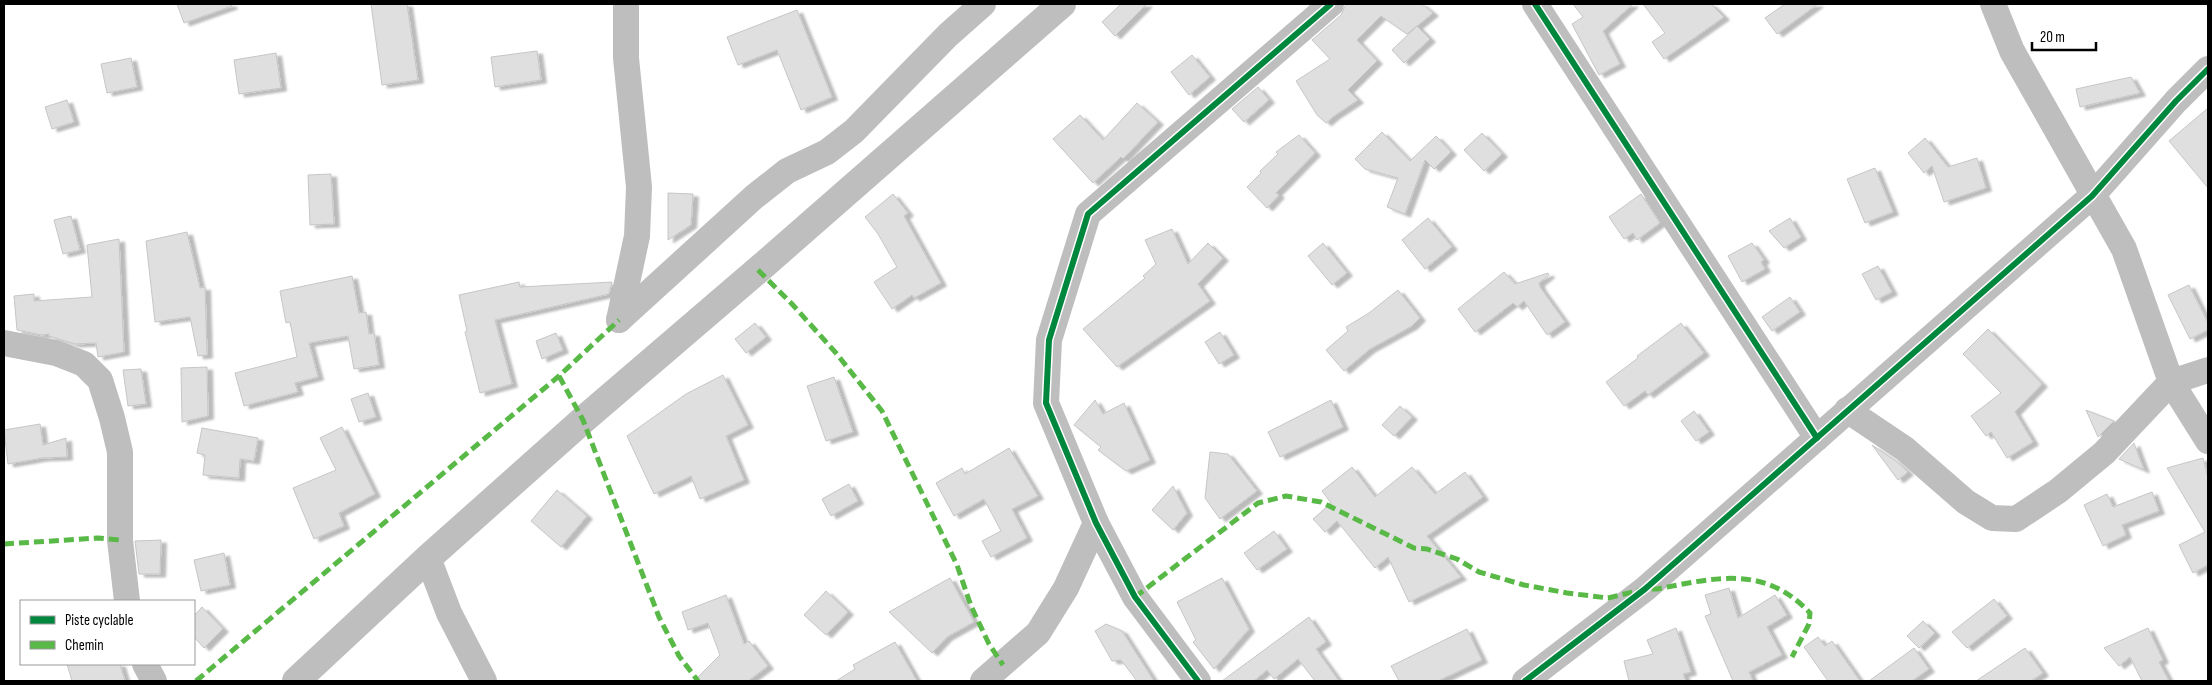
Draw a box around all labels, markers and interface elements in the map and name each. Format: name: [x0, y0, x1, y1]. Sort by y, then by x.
scale bar: [2032, 20, 2096, 52]
text: 20 m: [2040, 28, 2065, 47]
legend: [20, 600, 195, 665]
text: Piste cyclable: [65, 611, 134, 630]
text: Chemin: [65, 636, 104, 655]

